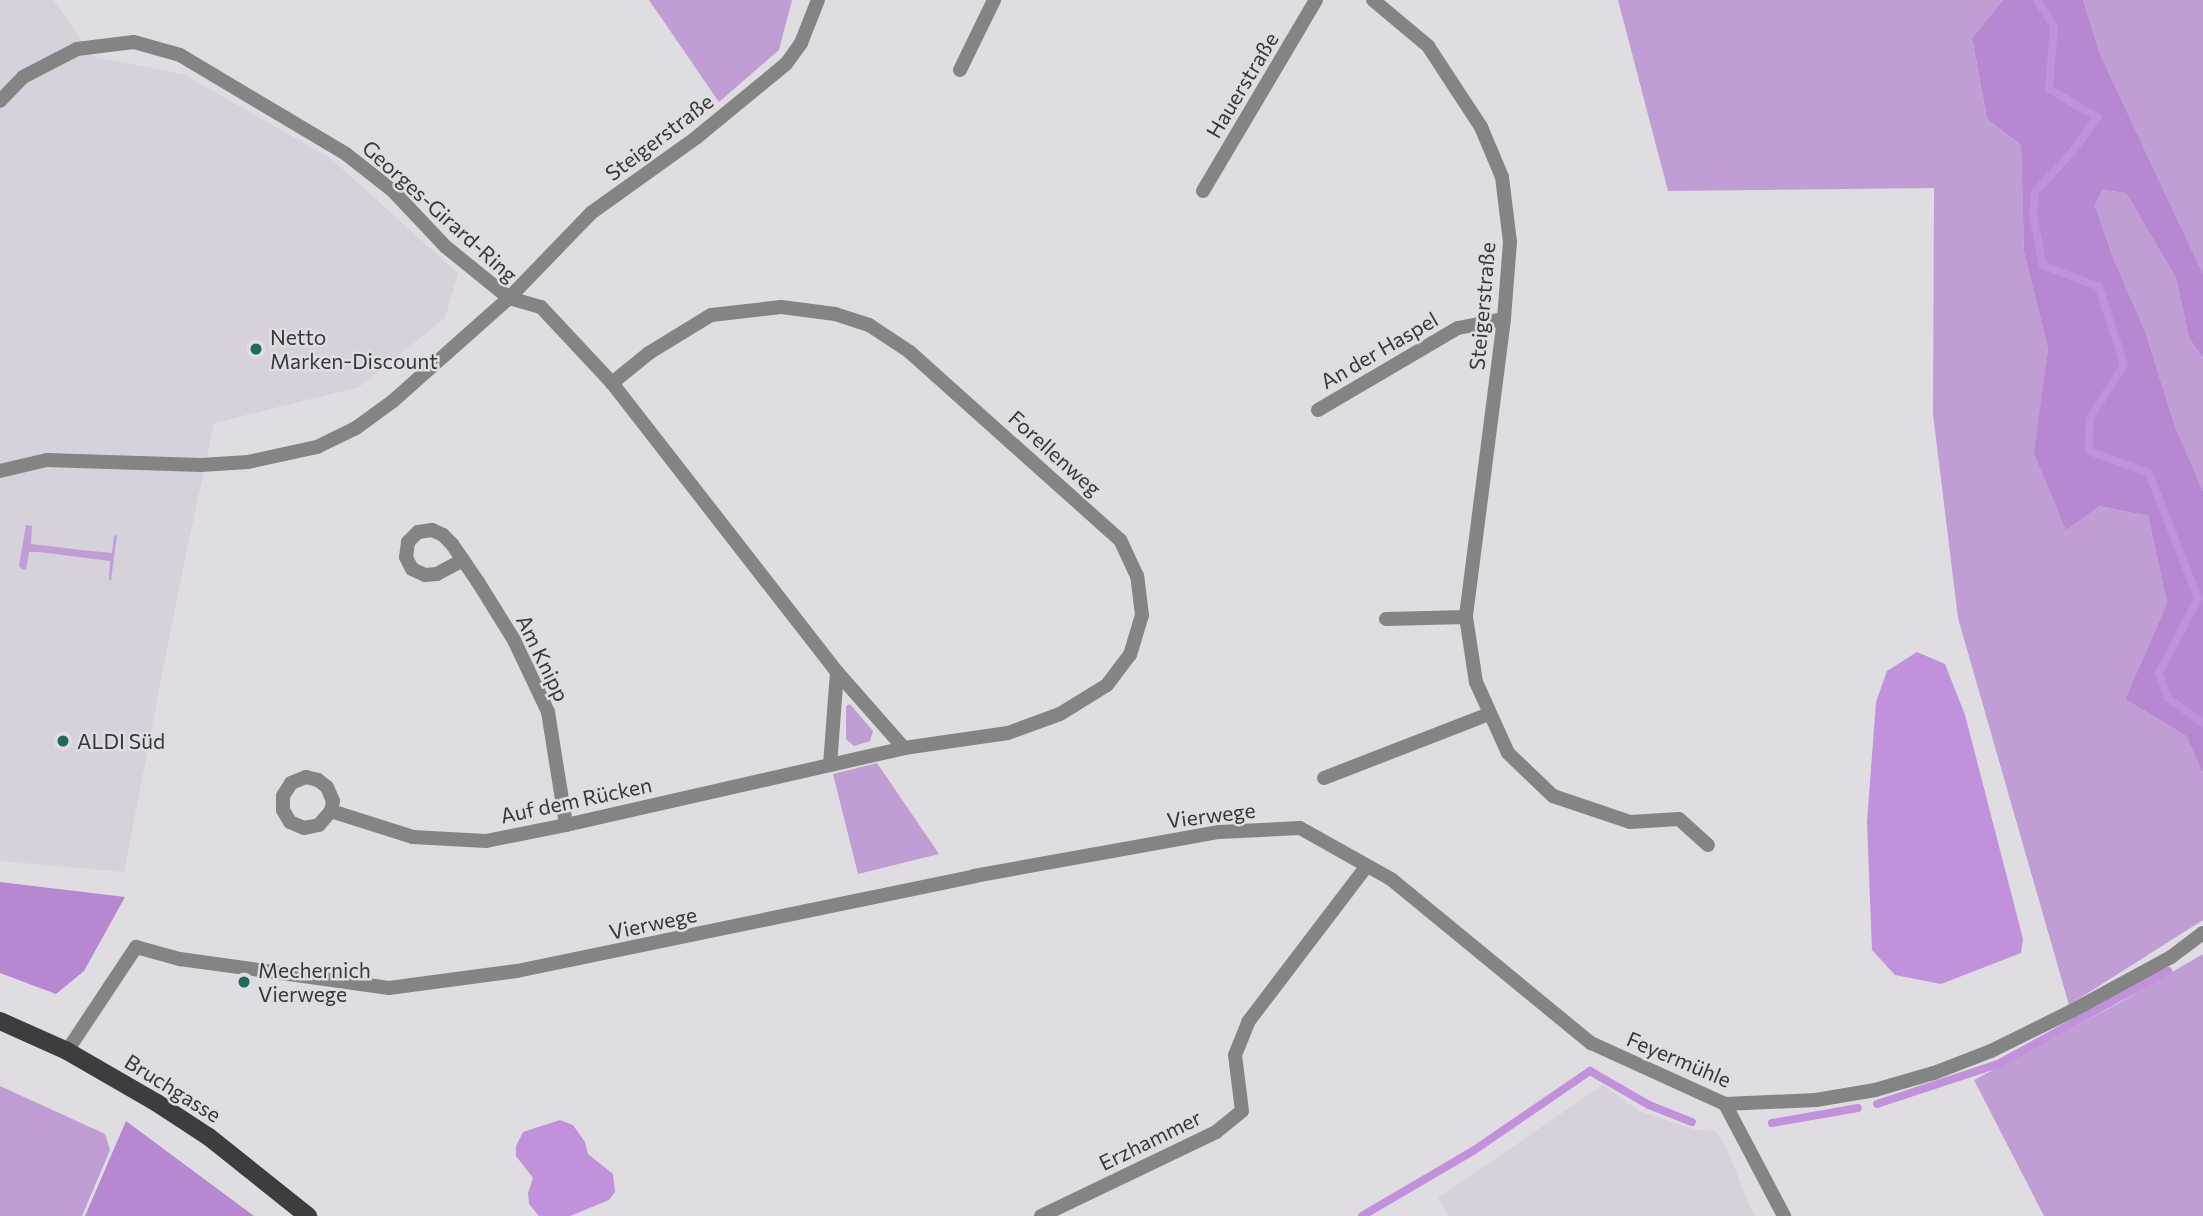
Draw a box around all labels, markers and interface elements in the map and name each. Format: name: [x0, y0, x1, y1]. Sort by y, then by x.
street label: Hauerstraße: [1201, 28, 1283, 142]
street label: Steigerstraße: [600, 88, 718, 186]
street label: Georges-Girard-Ring: [357, 135, 523, 287]
street label: Steigerstraße: [1464, 241, 1500, 371]
street label: An der Haspel: [1316, 306, 1442, 394]
place label: Netto Marken-Discount: [270, 324, 438, 374]
marker: Netto Marken-Discount: [248, 341, 264, 357]
street label: Forellenweg: [1004, 405, 1106, 501]
street label: Am Knipp: [511, 611, 575, 705]
place label: ALDI Süd: [77, 728, 165, 754]
marker: ALDI Süd: [55, 733, 71, 749]
street label: Auf dem Rücken: [498, 772, 654, 828]
street label: Vierwege: [1165, 797, 1257, 833]
street label: Vierwege: [607, 901, 699, 945]
place label: Mechernich Vierwege: [258, 957, 371, 1007]
marker: Mechernich Vierwege: [236, 974, 252, 990]
street label: Feyermühle: [1623, 1026, 1735, 1092]
street label: Bruchgasse: [120, 1049, 226, 1127]
street label: Erzhammer: [1095, 1104, 1205, 1176]

